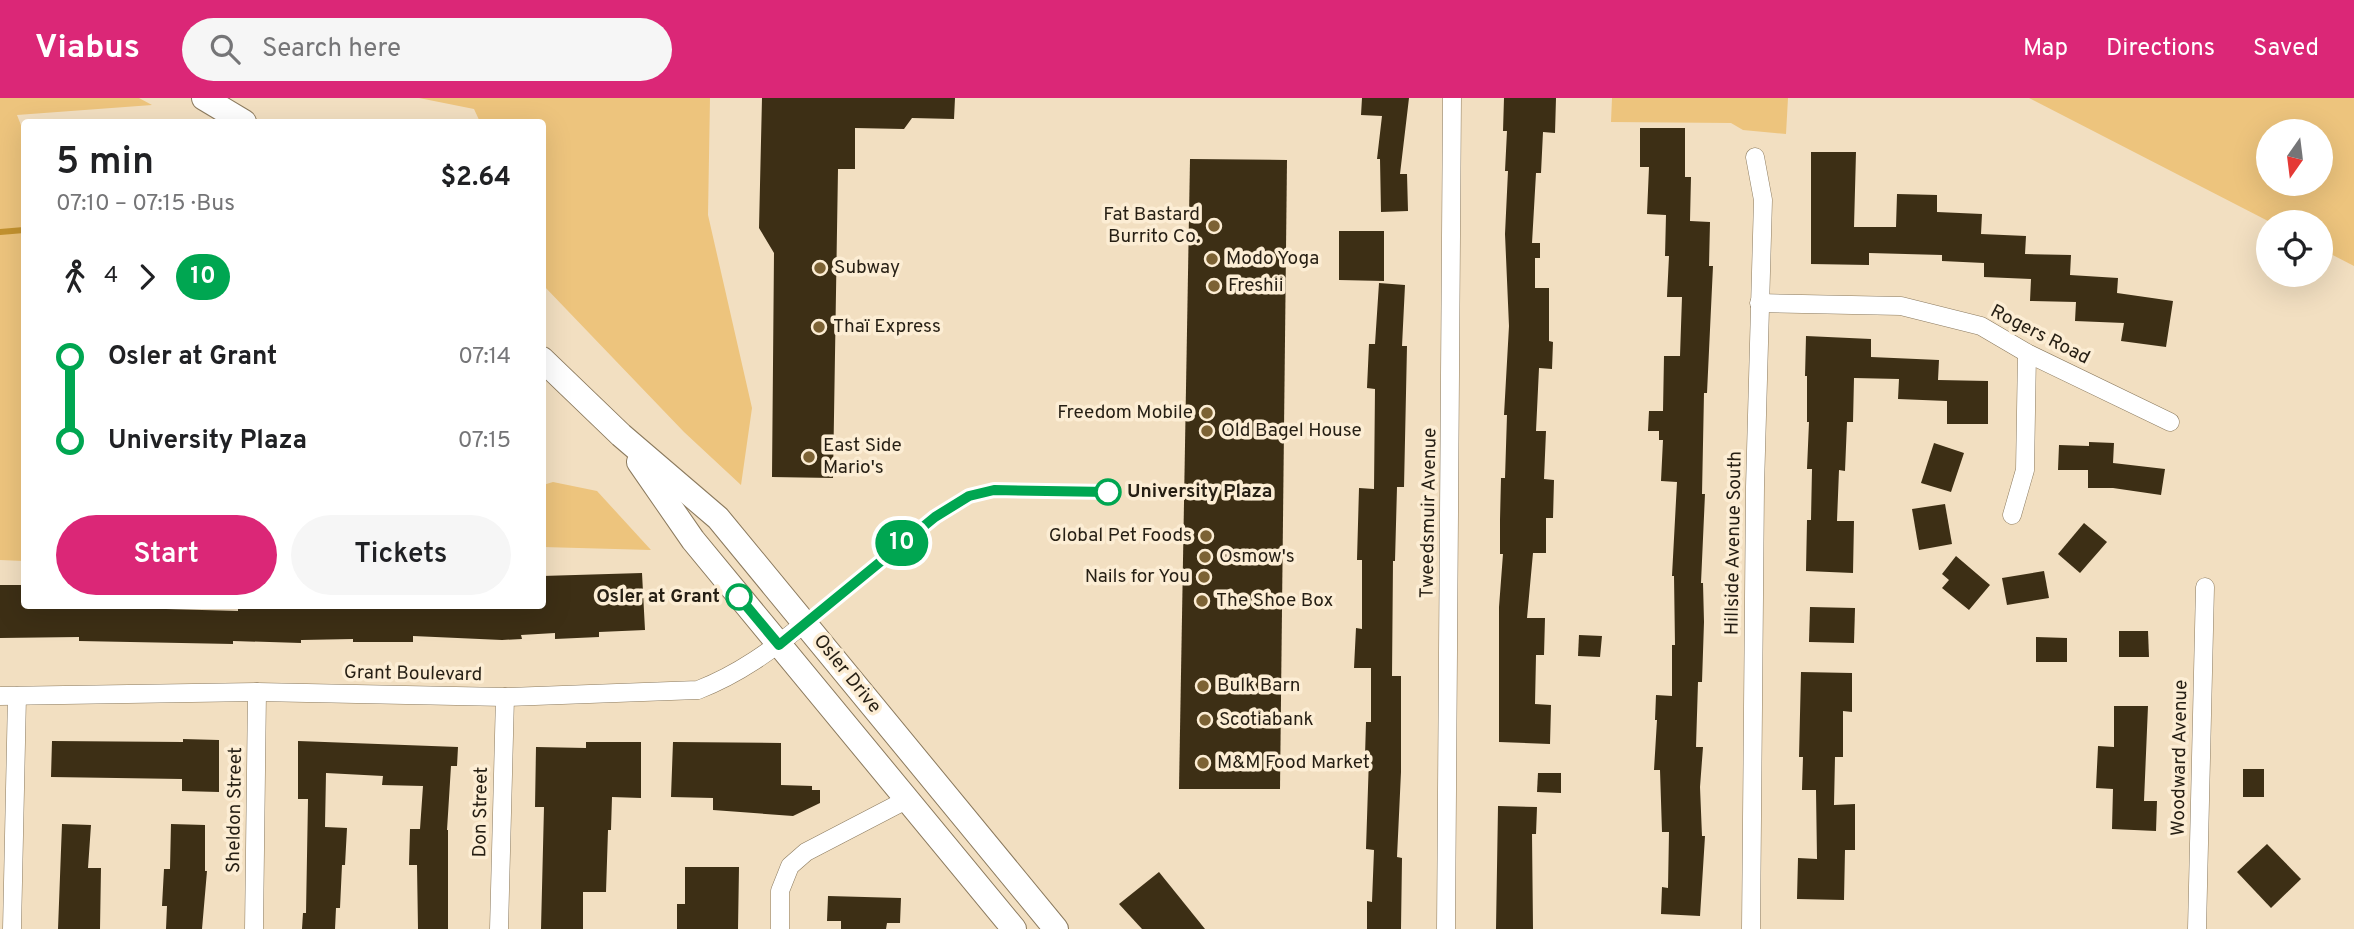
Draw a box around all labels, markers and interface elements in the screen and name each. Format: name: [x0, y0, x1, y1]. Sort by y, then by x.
search box: [182, 18, 672, 81]
text: Viabus: [35, 28, 140, 70]
icon: search: [206, 30, 244, 68]
text: Search here: [262, 33, 401, 66]
text: Map: [2023, 34, 2068, 64]
text: Directions: [2106, 34, 2215, 64]
text: Saved: [2253, 34, 2319, 64]
north arrow: [2256, 119, 2333, 196]
map controls: [2256, 119, 2333, 287]
text: 5 min: [56, 139, 154, 188]
text: $2.64: [440, 162, 511, 195]
text: 07:10 – 07:15 · Bus: [56, 190, 235, 219]
place label: Fat Bastard Burrito Co.: [1103, 203, 1200, 249]
button: locate: [2256, 210, 2333, 287]
marker: Fat Bastard Burrito Co.: [1206, 218, 1222, 234]
place label: Modo Yoga: [1226, 247, 1319, 271]
marker: Modo Yoga: [1204, 251, 1220, 267]
place label: Subway: [834, 256, 900, 280]
icon: walk: [56, 258, 94, 296]
icon: forward: [128, 258, 166, 296]
marker: Subway: [812, 260, 828, 276]
text: 4: [104, 262, 118, 291]
text: 10: [190, 262, 216, 292]
place label: Freshii: [1228, 274, 1283, 298]
marker: Freshii: [1206, 278, 1222, 294]
street label: Rogers Road: [1986, 300, 2094, 370]
place label: Thaï Express: [833, 315, 941, 339]
marker: Thaï Express: [811, 319, 827, 335]
text: Osler at Grant: [108, 341, 277, 374]
text: 07:14: [458, 343, 511, 372]
place label: Freedom Mobile: [1057, 401, 1193, 425]
marker: Freedom Mobile: [1199, 405, 1215, 421]
place label: Old Bagel House: [1221, 419, 1362, 443]
marker: Old Bagel House: [1199, 423, 1215, 439]
text: University Plaza: [108, 425, 307, 458]
text: 07:15: [458, 427, 511, 456]
street label: Tweedsmuir Avenue: [1416, 427, 1442, 599]
place label: East Side Mario's: [823, 434, 902, 480]
marker: East Side Mario's: [801, 449, 817, 465]
street label: Hillside Avenue South: [1720, 451, 1748, 635]
marker: University Plaza: [1095, 479, 1121, 505]
place label: University Plaza: [1127, 480, 1272, 504]
button: Start: [56, 515, 277, 595]
button: Tickets: [291, 515, 511, 595]
line badge: 10: [870, 520, 934, 566]
place label: Global Pet Foods: [1049, 524, 1192, 548]
text: 10: [889, 528, 915, 558]
marker: Global Pet Foods: [1198, 528, 1214, 544]
place label: Osmow's: [1219, 545, 1295, 569]
marker: Osmow's: [1197, 549, 1213, 565]
place label: Nails for You: [1085, 565, 1190, 589]
marker: Nails for You: [1196, 569, 1212, 585]
marker: Osler at Grant: [726, 584, 752, 610]
place label: Osler at Grant: [596, 585, 720, 609]
place label: The Shoe Box: [1216, 589, 1334, 613]
marker: The Shoe Box: [1194, 593, 1210, 609]
street label: Osler Drive: [808, 630, 886, 718]
street label: Grant Boulevard: [344, 661, 482, 687]
place label: Bulk Barn: [1217, 674, 1301, 698]
marker: Bulk Barn: [1195, 678, 1211, 694]
street label: Woodward Avenue: [2167, 680, 2193, 836]
place label: Scotiabank: [1219, 708, 1314, 732]
marker: Scotiabank: [1197, 712, 1213, 728]
street label: Sheldon Street: [222, 747, 248, 873]
place label: M&M Food Market: [1217, 751, 1370, 775]
marker: M&M Food Market: [1195, 755, 1211, 771]
street label: Don Street: [468, 766, 494, 858]

